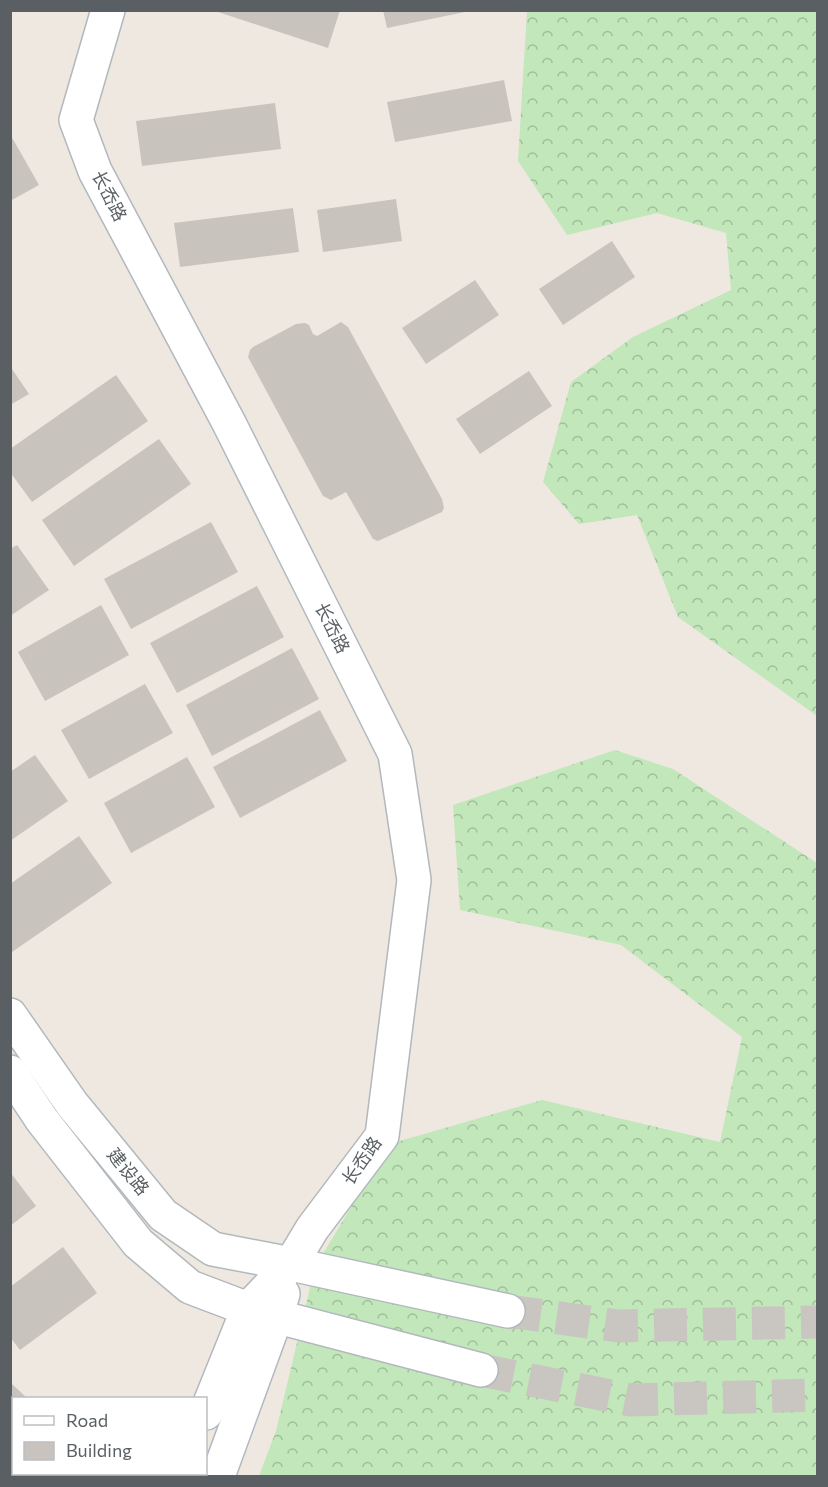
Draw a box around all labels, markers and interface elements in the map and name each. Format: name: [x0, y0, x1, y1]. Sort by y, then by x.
street label: 长岙路: [88, 166, 132, 225]
street label: 长岙路: [311, 598, 355, 657]
street label: 长岙路: [337, 1132, 386, 1189]
street label: 建设路: [103, 1143, 154, 1199]
legend: [12, 1397, 207, 1475]
text: Road: [66, 1409, 108, 1431]
text: Building: [66, 1439, 132, 1461]

